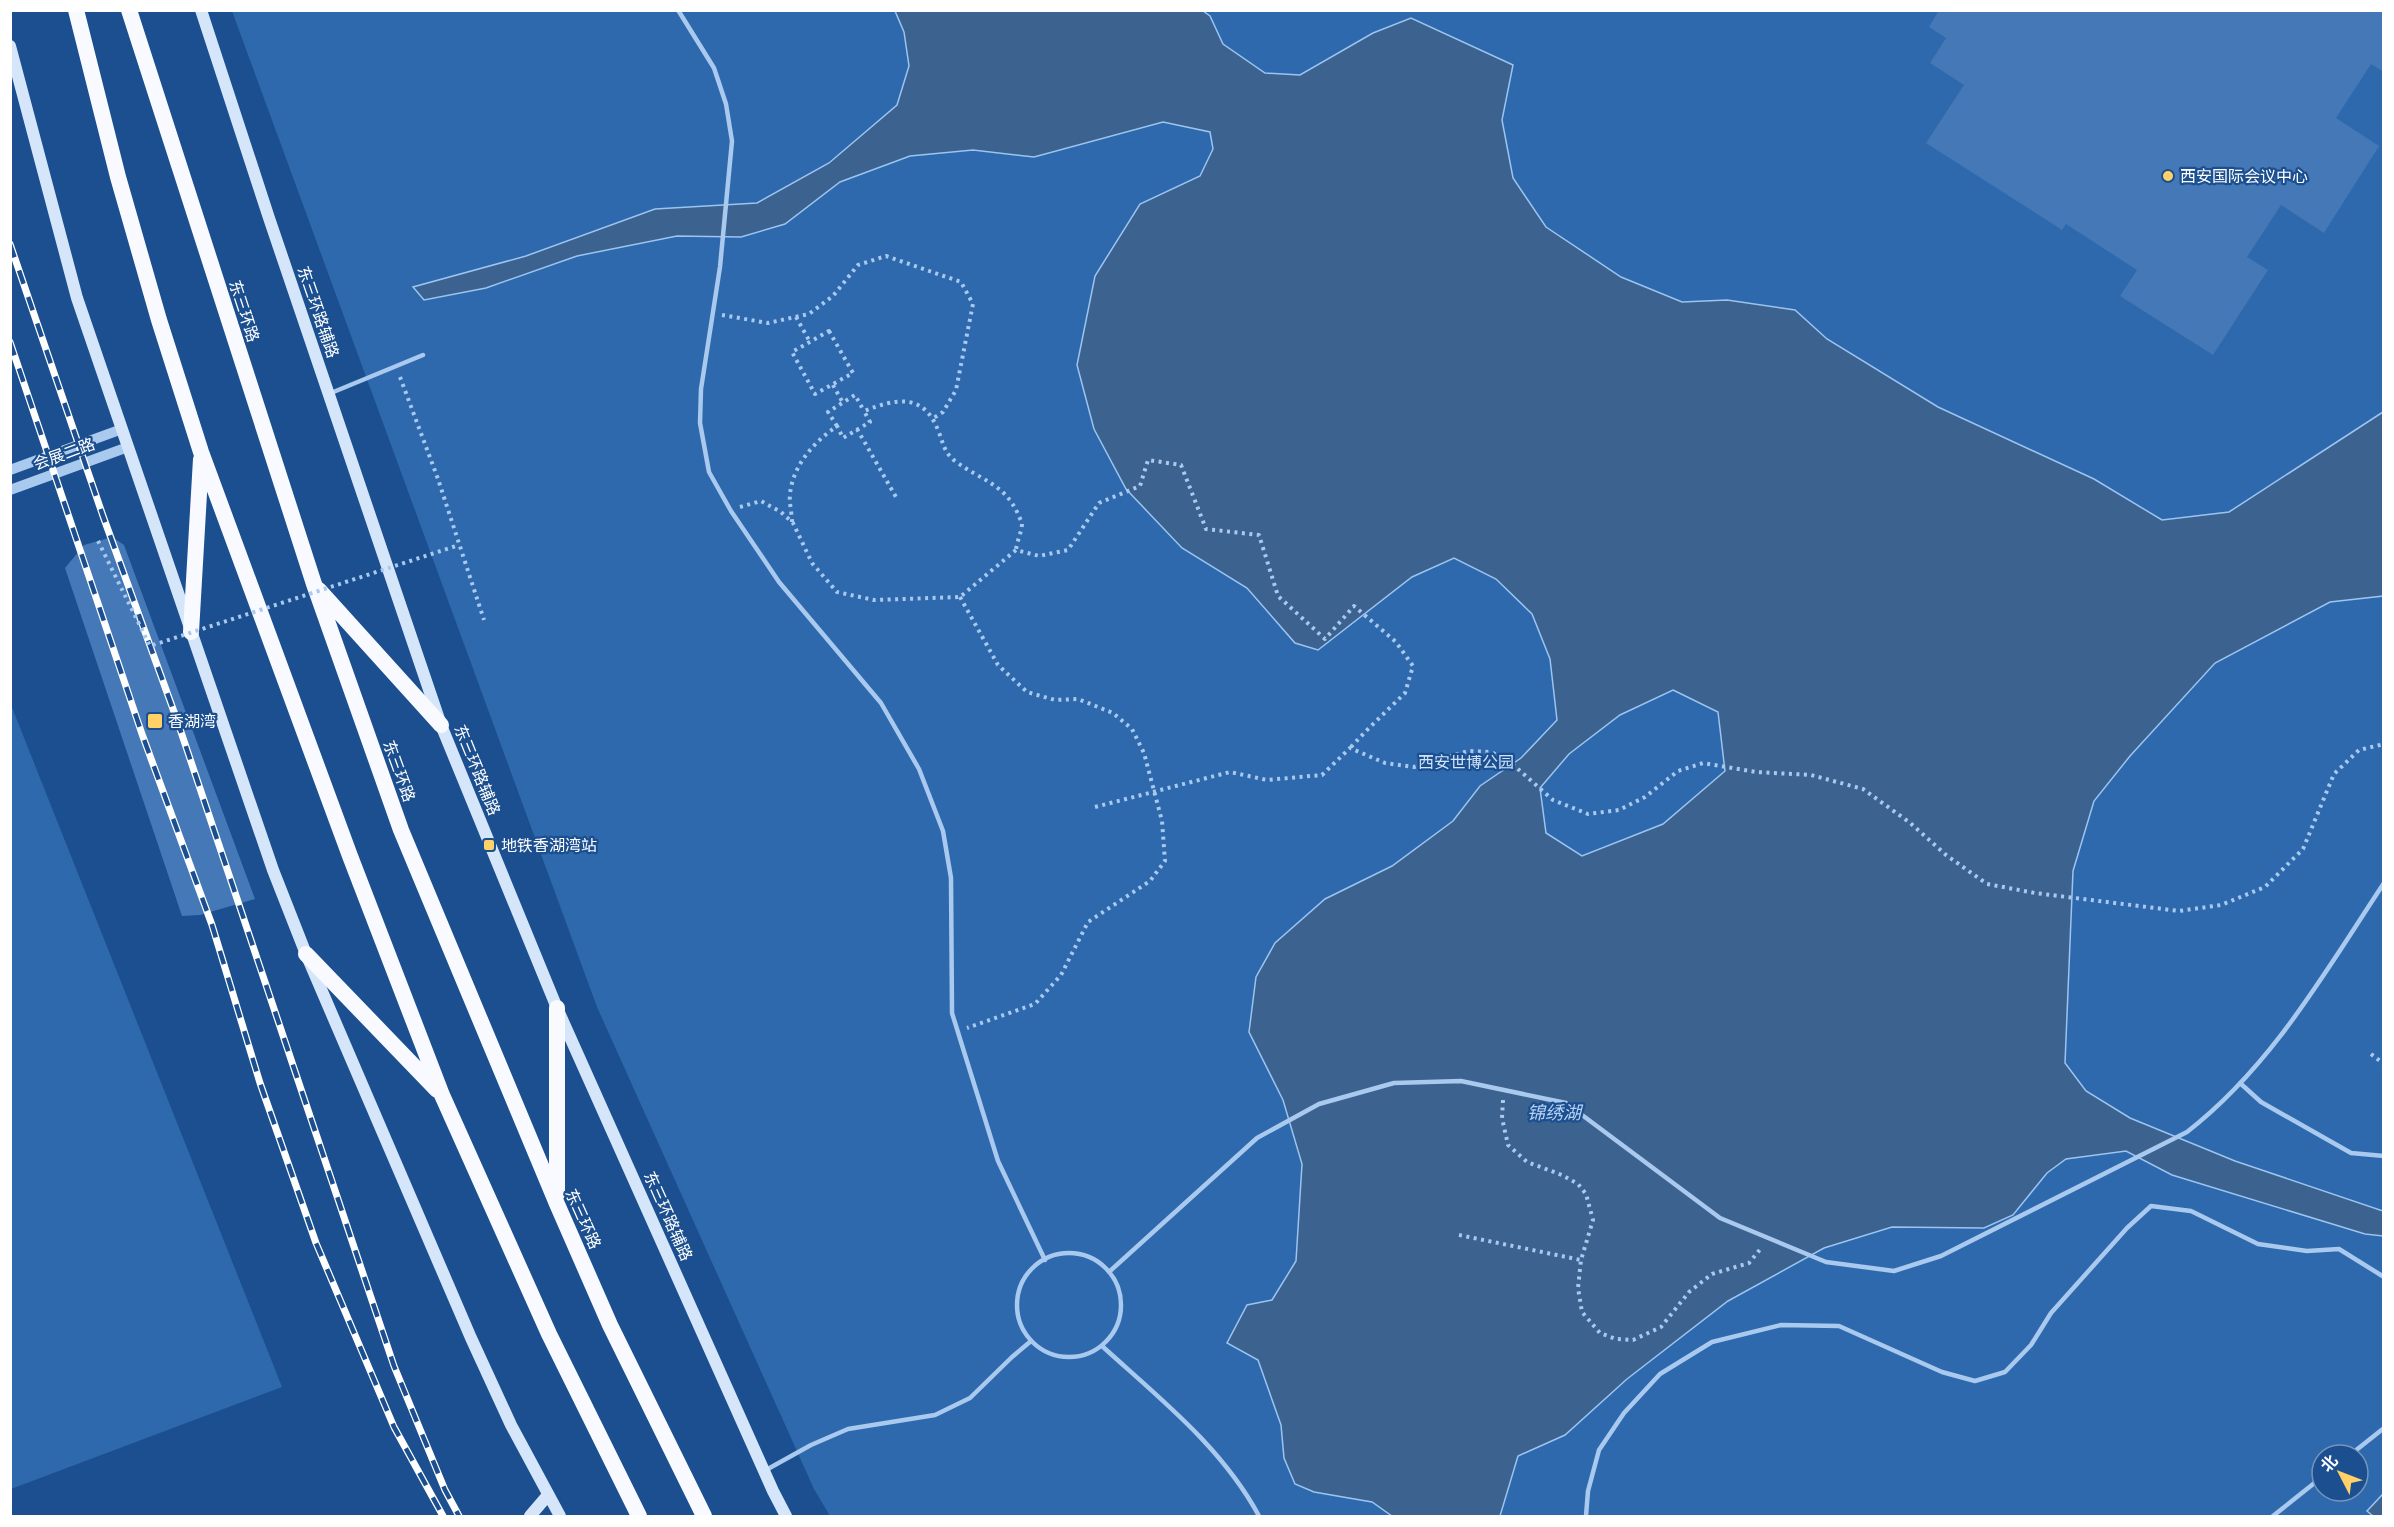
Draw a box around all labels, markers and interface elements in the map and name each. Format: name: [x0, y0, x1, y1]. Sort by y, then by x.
place label: 西安国际会议中心: [2180, 167, 2308, 186]
marker: 西安国际会议中心: [2161, 169, 2175, 183]
street label: 东三环路辅路: [293, 264, 343, 360]
street label: 东三环路: [225, 278, 263, 344]
street label: 会展二路: [31, 434, 97, 474]
marker: 香湖湾: [146, 712, 164, 730]
place label: 香湖湾: [168, 712, 216, 731]
street label: 东三环路辅路: [450, 722, 504, 818]
street label: 东三环路: [379, 738, 419, 804]
park label: 西安世博公园: [1418, 753, 1514, 772]
place label: 地铁香湖湾站: [501, 836, 597, 855]
marker: 地铁香湖湾站: [482, 838, 496, 852]
water label: 锦绣湖: [1527, 1102, 1584, 1123]
street label: 东三环路辅路: [640, 1168, 696, 1264]
street label: 东三环路: [561, 1186, 605, 1252]
north arrow: [2310, 1443, 2370, 1503]
text: 北: [2317, 1451, 2342, 1476]

